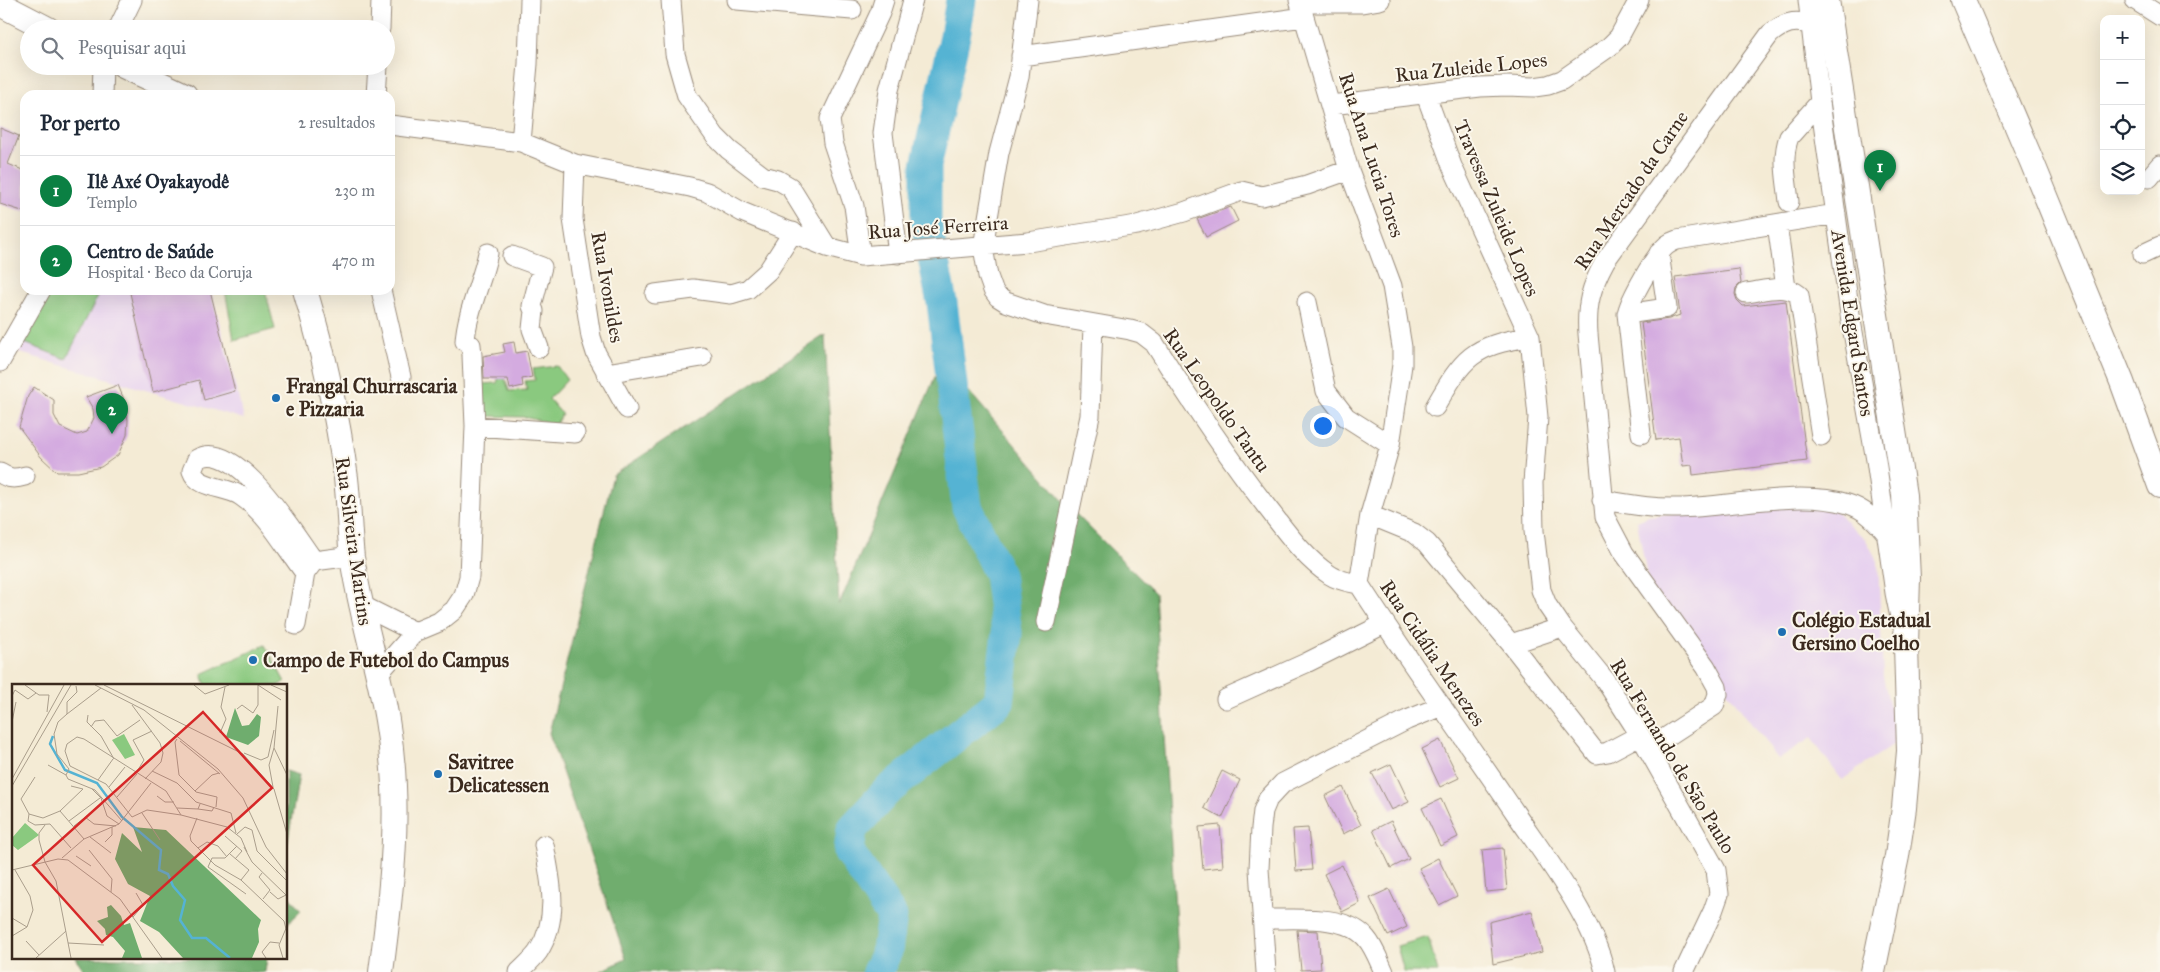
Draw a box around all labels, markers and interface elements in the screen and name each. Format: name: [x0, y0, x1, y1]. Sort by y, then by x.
map controls: [2100, 15, 2145, 195]
button: +: [2100, 15, 2145, 60]
search box: [20, 20, 395, 75]
icon: search: [38, 34, 66, 62]
text: Pesquisar aqui: [78, 36, 186, 59]
street label: Rua Zuleide Lopes: [1394, 47, 1548, 87]
button: −: [2100, 60, 2145, 105]
street label: Rua Ana Lucia Tores: [1334, 70, 1410, 240]
button: locate: [2100, 105, 2145, 150]
street label: Rua Mercado da Carne: [1569, 106, 1693, 274]
text: Por perto: [40, 110, 120, 136]
text: 2 resultados: [298, 113, 375, 132]
street label: Travessa Zuleide Lopes: [1449, 116, 1545, 300]
pin: 1: [1864, 150, 1896, 191]
button: layers: [2100, 150, 2145, 195]
text: Ilê Axé Oyakayodê: [87, 170, 229, 193]
text: 1: [53, 181, 59, 200]
text: 230 m: [335, 181, 375, 200]
text: Templo: [87, 193, 137, 212]
street label: Rua José Ferreira: [867, 210, 1010, 245]
street label: Avenida Edgard Santos: [1825, 227, 1880, 418]
street label: Rua Ivonildes: [586, 230, 630, 344]
text: Centro de Saúde: [87, 240, 214, 263]
text: 2: [52, 251, 60, 270]
text: 470 m: [332, 251, 375, 270]
text: Hospital · Beco da Coruja: [87, 263, 252, 282]
street label: Rua Leopoldo Tantu: [1158, 323, 1276, 477]
place label: Frangal Churrascaria e Pizzaria: [286, 374, 458, 421]
marker: Frangal Churrascaria e Pizzaria: [270, 392, 282, 404]
pin: 2: [96, 393, 128, 434]
your location: [1310, 413, 1336, 439]
street label: Rua Silveira Martins: [330, 455, 378, 627]
street label: Rua Cidália Menezes: [1375, 575, 1491, 731]
place label: Colégio Estadual Gersino Coelho: [1792, 608, 1931, 655]
marker: Colégio Estadual Gersino Coelho: [1776, 626, 1788, 638]
place label: Campo de Futebol do Campus: [263, 648, 510, 673]
marker: Campo de Futebol do Campus: [247, 654, 259, 666]
street label: Rua Fernando de São Paulo: [1605, 654, 1741, 858]
inset map: [12, 684, 288, 960]
place label: Savitree Delicatessen: [448, 750, 549, 797]
marker: Savitree Delicatessen: [432, 768, 444, 780]

